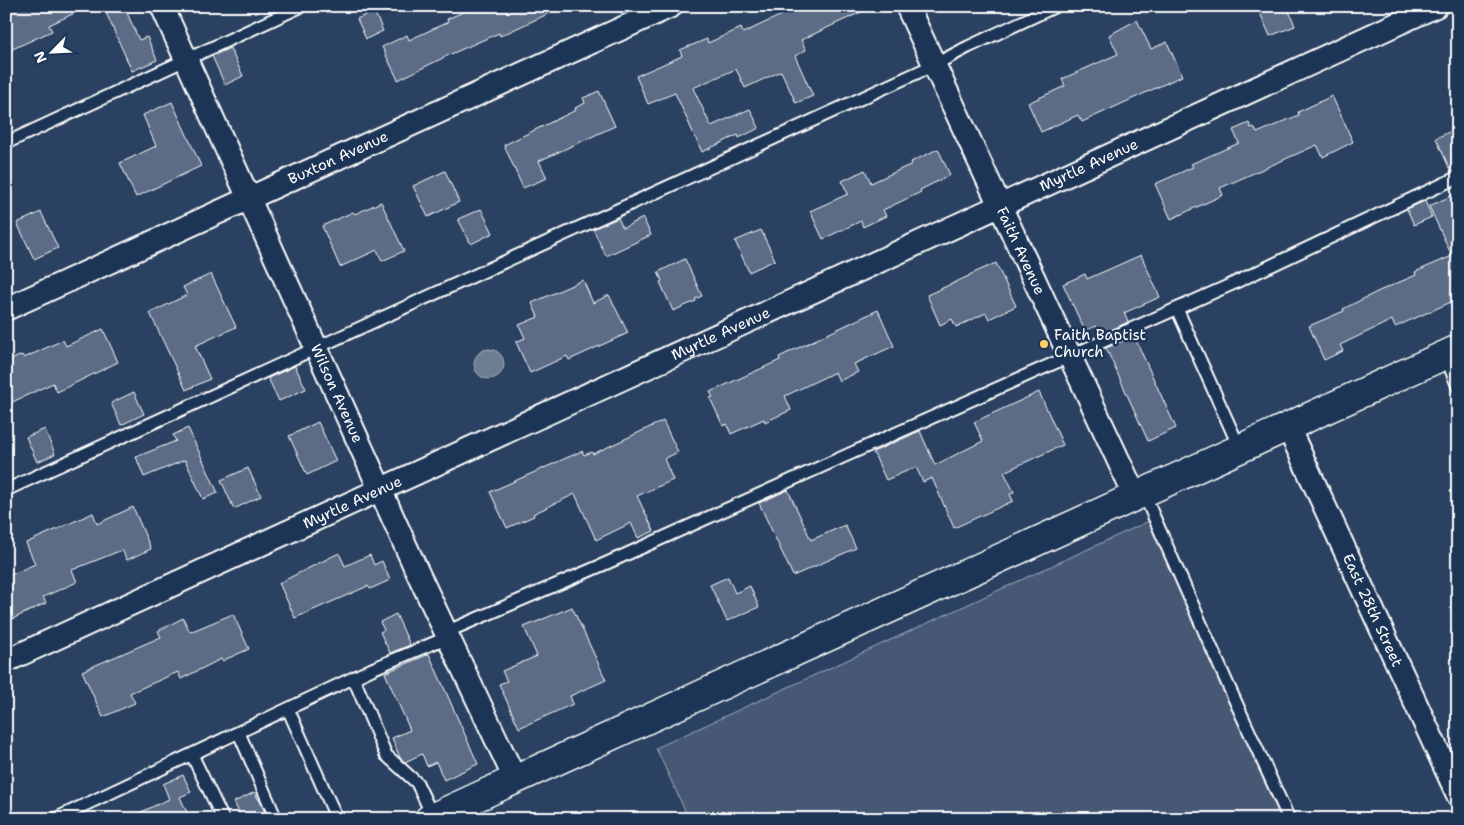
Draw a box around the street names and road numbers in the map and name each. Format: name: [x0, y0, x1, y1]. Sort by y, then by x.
street label: Buxton Avenue: [285, 126, 391, 189]
street label: Myrtle Avenue: [1036, 134, 1141, 196]
street label: Faith Avenue: [992, 204, 1050, 298]
street label: Myrtle Avenue: [668, 302, 773, 365]
street label: Wilson Avenue: [306, 341, 368, 446]
street label: Myrtle Avenue: [300, 471, 405, 534]
street label: East 28th Street: [1338, 551, 1407, 670]

